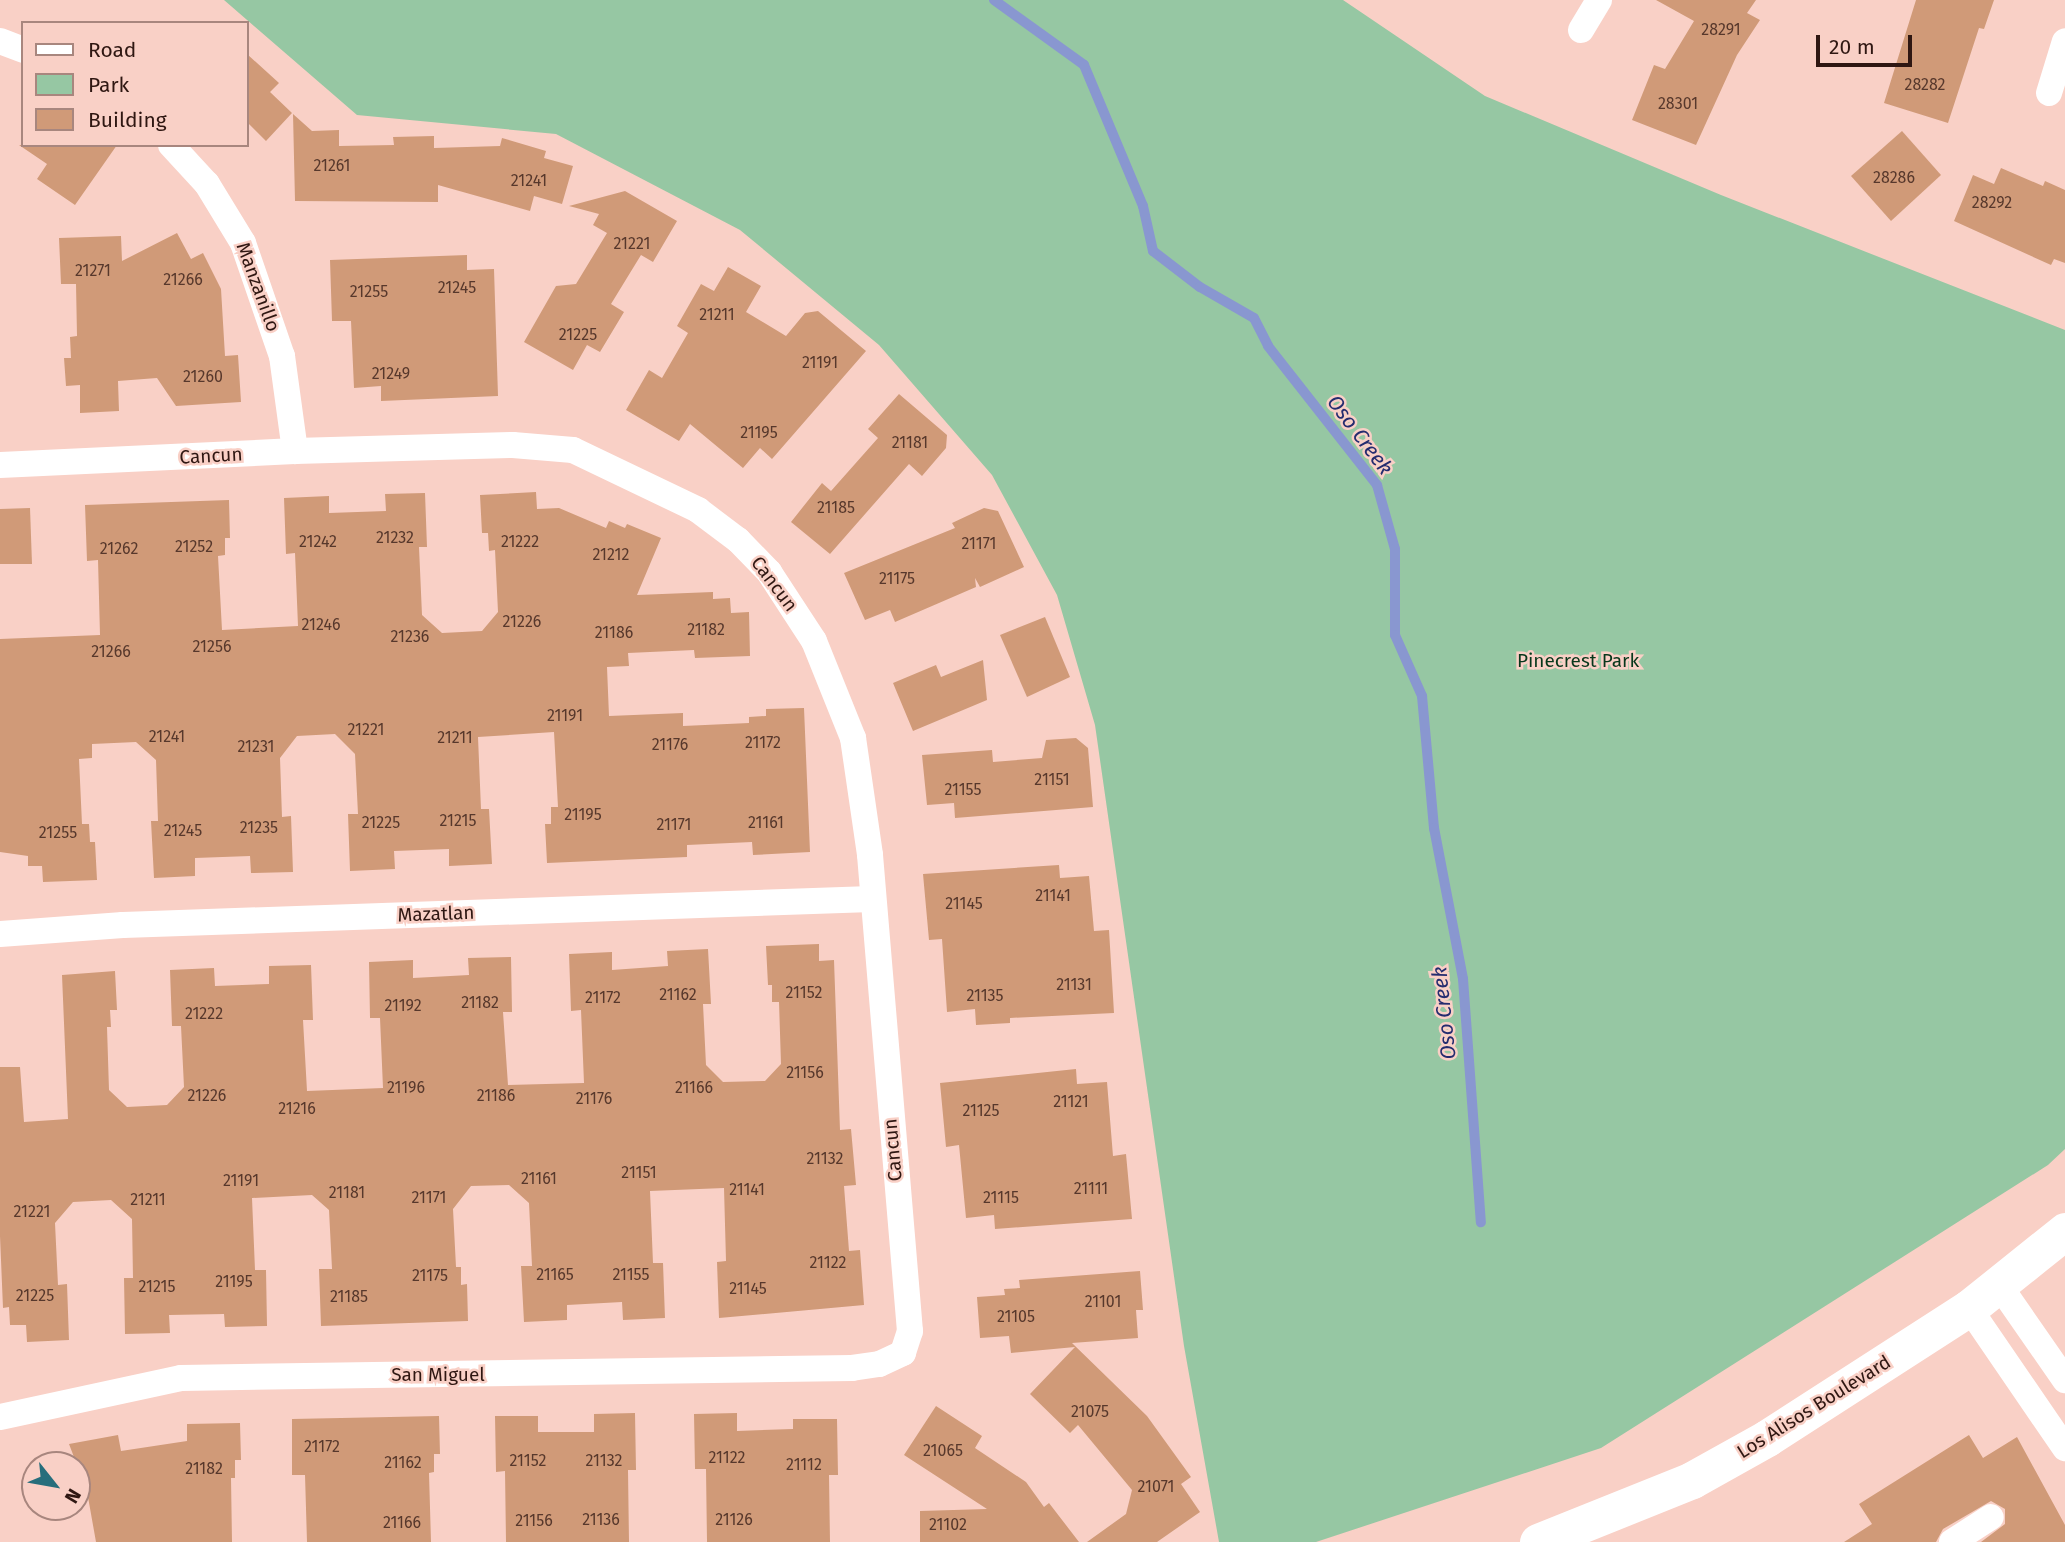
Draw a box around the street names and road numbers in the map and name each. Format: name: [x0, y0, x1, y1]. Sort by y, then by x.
street label: Manzanillo: [231, 239, 285, 335]
street label: Cancun: [179, 443, 243, 469]
street label: Cancun: [746, 552, 802, 616]
street label: Mazatlan: [397, 901, 475, 927]
street label: Cancun: [879, 1118, 907, 1182]
street label: Los Alisos Boulevard: [1733, 1351, 1895, 1463]
street label: San Miguel: [391, 1364, 485, 1386]

